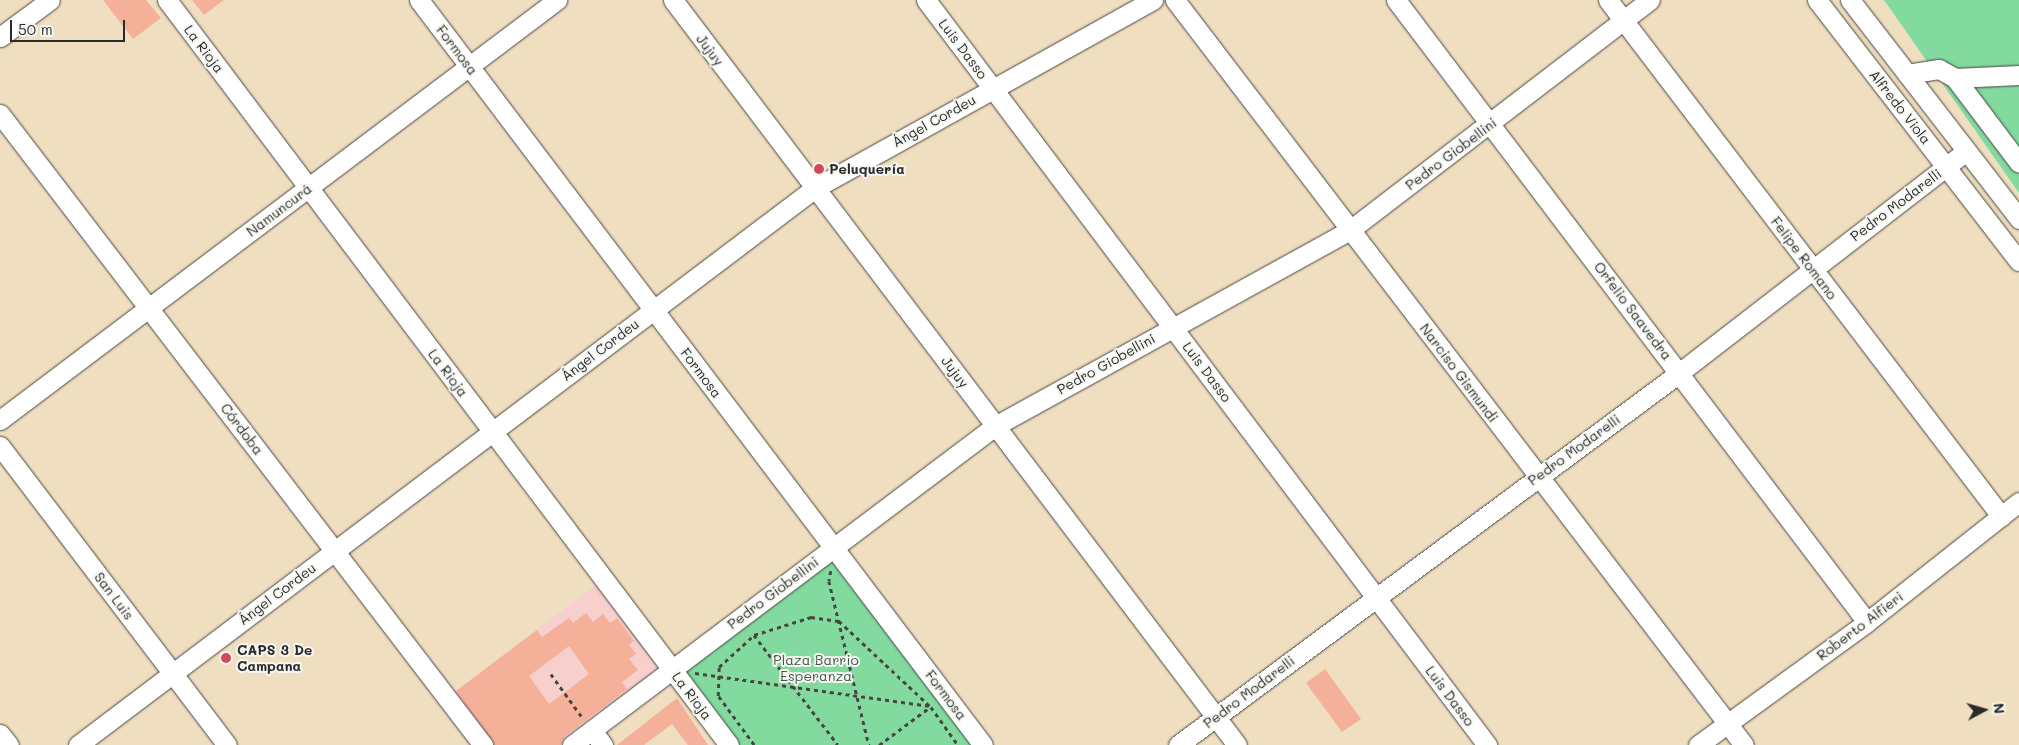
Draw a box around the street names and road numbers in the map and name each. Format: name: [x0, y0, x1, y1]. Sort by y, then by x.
street label: Luis Dasso: [935, 16, 991, 82]
street label: La Rioja: [181, 22, 227, 76]
street label: Formosa: [433, 22, 481, 78]
street label: Jujuy: [693, 31, 727, 69]
street label: Alfredo Viola: [1866, 66, 1934, 148]
street label: Ángel Cordeu: [889, 91, 979, 151]
street label: Pedro Giobellini: [1402, 114, 1500, 194]
street label: Pedro Modarelli: [1847, 165, 1945, 245]
street label: Namuncurá: [243, 180, 315, 240]
street label: Felipe Romano: [1767, 213, 1841, 303]
street label: Orfelio Saavedra: [1591, 258, 1675, 364]
street label: Ángel Cordeu: [558, 315, 642, 385]
street label: Narciso Gismundi: [1416, 320, 1502, 426]
street label: Pedro Giobellini: [1054, 330, 1158, 398]
street label: Luis Dasso: [1179, 339, 1235, 405]
street label: Formosa: [677, 345, 725, 401]
street label: La Rioja: [425, 346, 471, 400]
street label: Jujuy: [938, 353, 972, 391]
street label: Córdoba: [217, 400, 267, 458]
street label: Pedro Modarelli: [1525, 411, 1623, 489]
street label: Pedro Giobellini: [724, 553, 822, 633]
street label: Ángel Cordeu: [235, 559, 319, 629]
street label: San Luis: [91, 569, 137, 623]
street label: Roberto Alfieri: [1814, 588, 1906, 664]
street label: Pedro Modarelli: [1200, 652, 1298, 732]
street label: Luis Dasso: [1422, 663, 1478, 729]
street label: Formosa: [922, 667, 970, 723]
street label: La Rioja: [669, 669, 715, 723]

